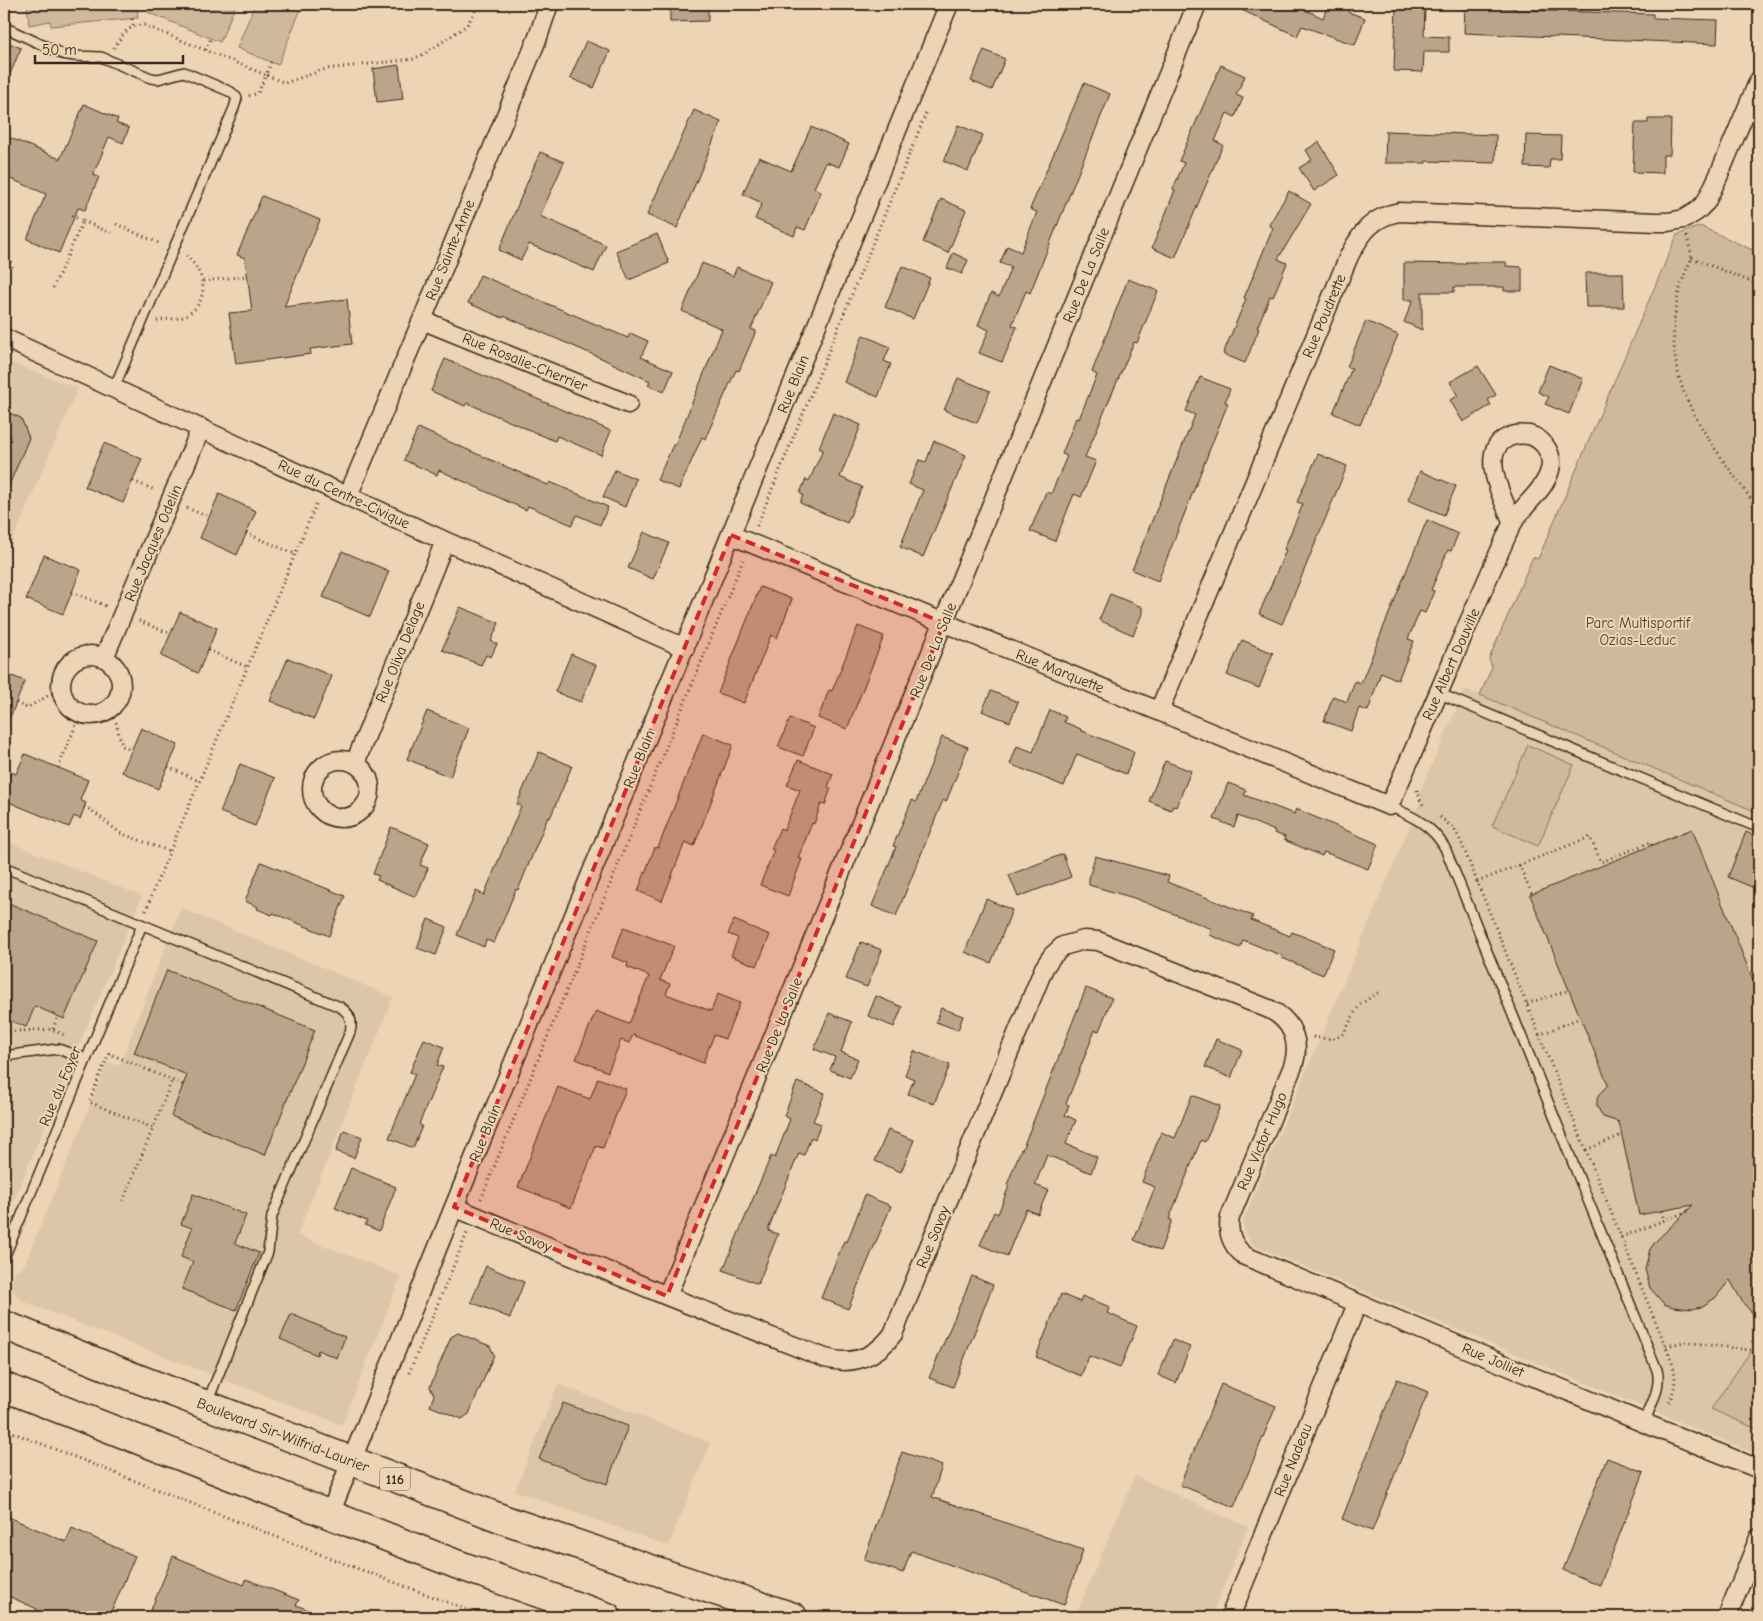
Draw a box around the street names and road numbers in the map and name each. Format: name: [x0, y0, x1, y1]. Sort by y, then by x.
street label: Rue Sainte-Anne: [422, 197, 479, 303]
street label: Rue De La Salle: [1059, 224, 1113, 325]
street label: Rue Poudrette: [1298, 271, 1350, 361]
street label: Rue Rosalie-Cherrier: [460, 329, 590, 395]
street label: Rue Blain: [773, 352, 813, 416]
street label: Rue du Centre-Civique: [275, 456, 413, 533]
street label: Rue Jacques Odelin: [120, 482, 186, 604]
street label: Rue Oliva Delage: [371, 598, 429, 705]
street label: Rue De La Salle: [906, 599, 960, 700]
street label: Rue Albert Douville: [1418, 605, 1484, 723]
street label: Rue Marquette: [1013, 645, 1107, 697]
street label: Rue Blain: [619, 727, 659, 791]
street label: Rue De La Salle: [752, 974, 806, 1075]
street label: Rue du Foyer: [35, 1043, 85, 1129]
street label: Rue Victor Hugo: [1233, 1089, 1291, 1193]
street label: Rue Blain: [465, 1101, 505, 1165]
street label: Rue Savoy: [912, 1203, 954, 1271]
street label: Rue Savoy: [487, 1214, 555, 1256]
street label: Rue Jolliet: [1459, 1339, 1527, 1381]
street label: Boulevard Sir-Wilfrid-Laurier: [194, 1394, 372, 1476]
street label: Rue Nadeau: [1270, 1421, 1316, 1499]
road number: 116: [380, 1468, 410, 1490]

